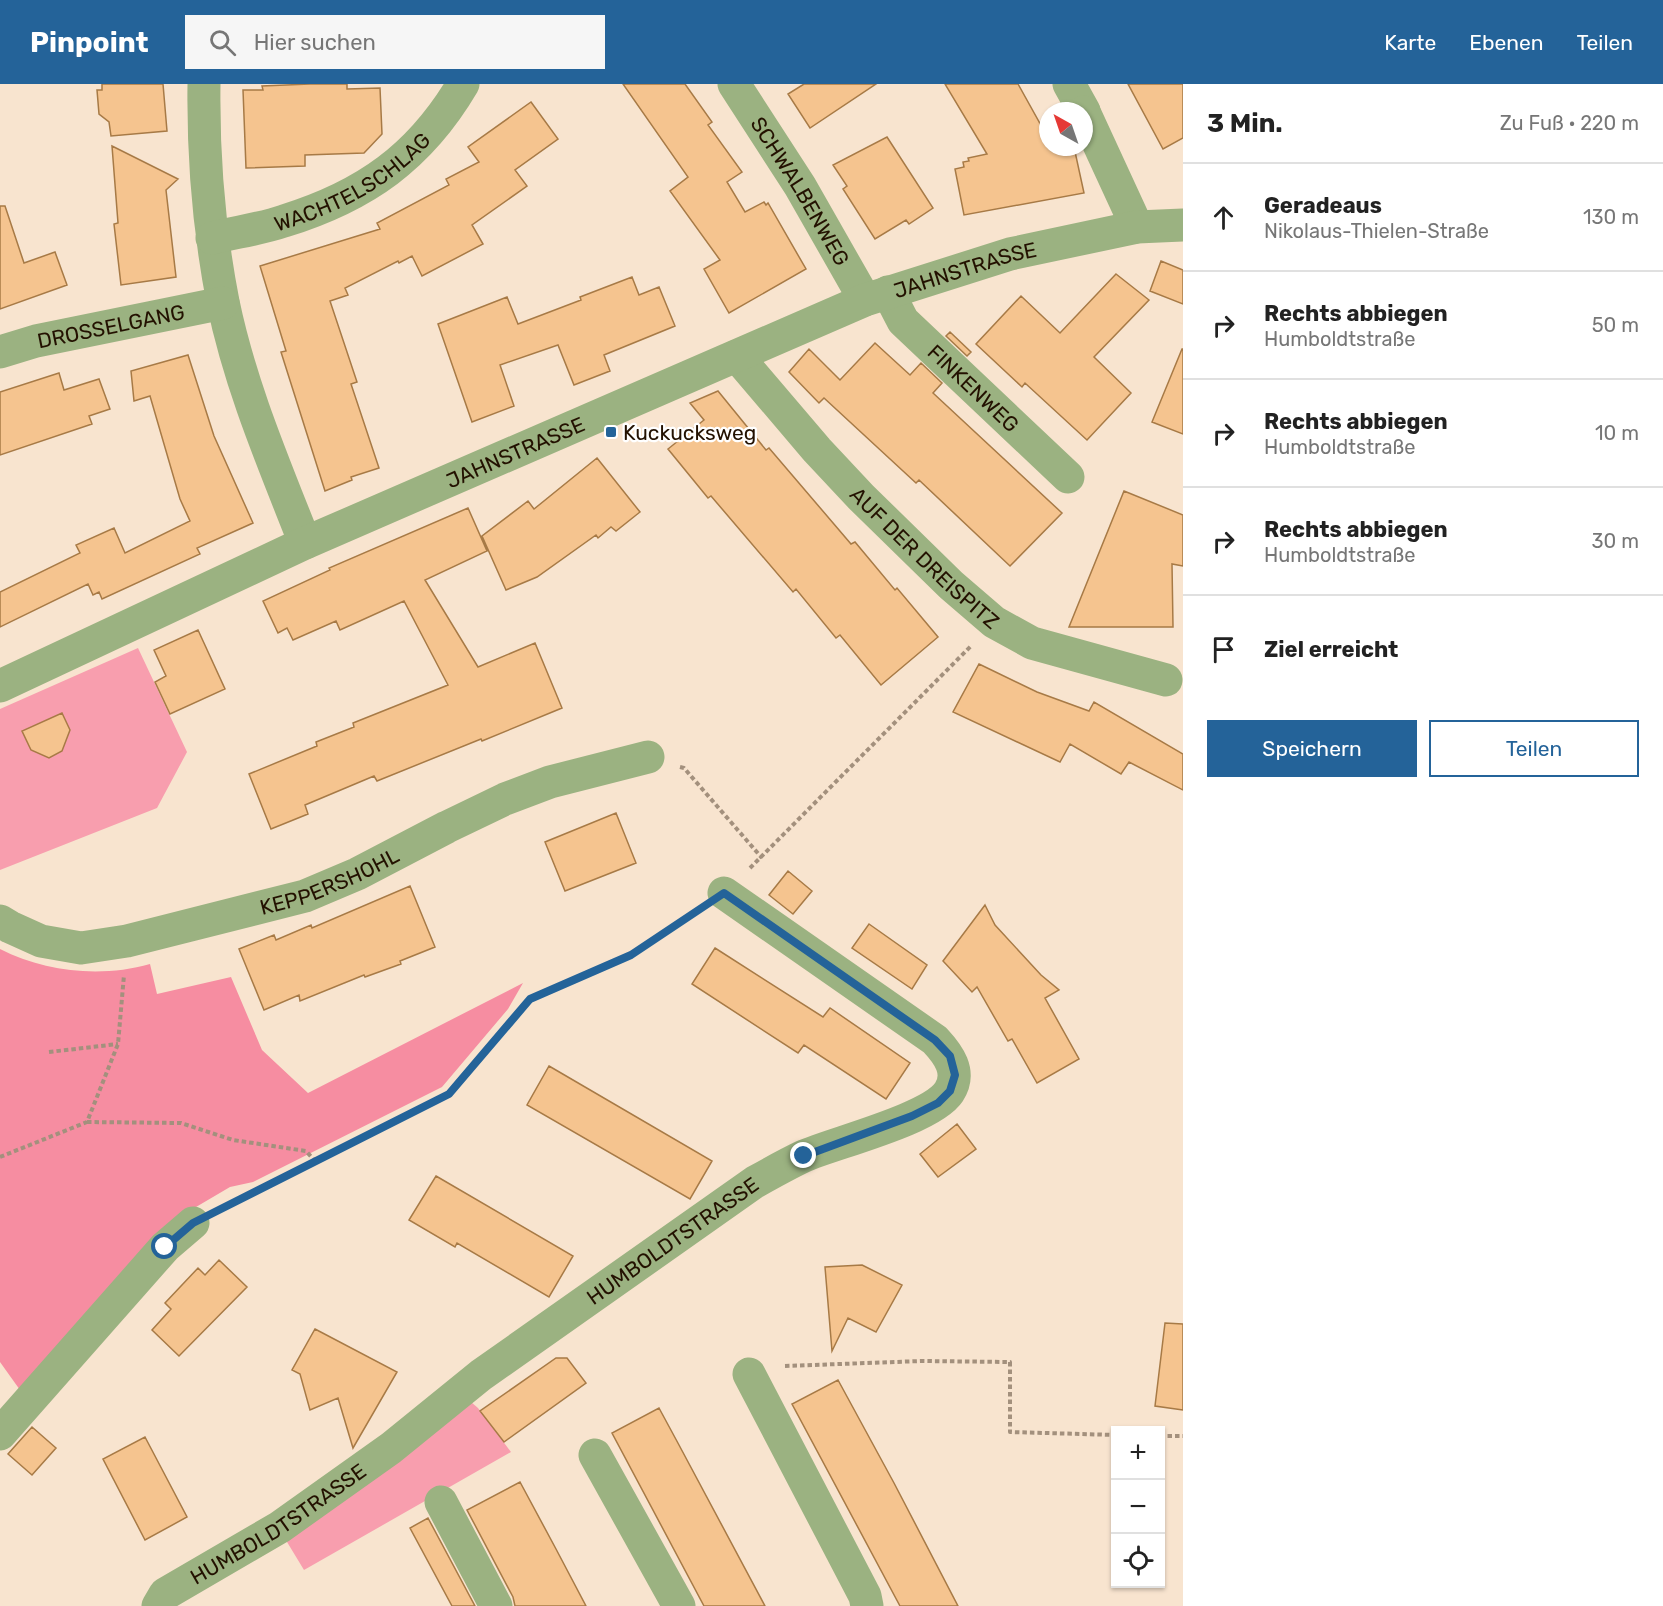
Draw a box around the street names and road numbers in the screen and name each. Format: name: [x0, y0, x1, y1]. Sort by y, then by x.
street label: SCHWALBENWEG: [746, 112, 855, 270]
street label: WACHTELSCHLAG: [271, 127, 435, 236]
street label: JAHNSTRASSE: [890, 236, 1039, 303]
street label: DROSSELGANG: [35, 299, 187, 353]
street label: FINKENWEG: [923, 339, 1025, 437]
street label: JAHNSTRASSE: [442, 411, 588, 493]
street label: AUF DER DREISPITZ: [845, 481, 1005, 634]
street label: KEPPERSHOHL: [257, 842, 403, 919]
street label: HUMBOLDTSTRASSE: [581, 1171, 763, 1309]
street label: HUMBOLDTSTRASSE: [185, 1458, 370, 1589]

